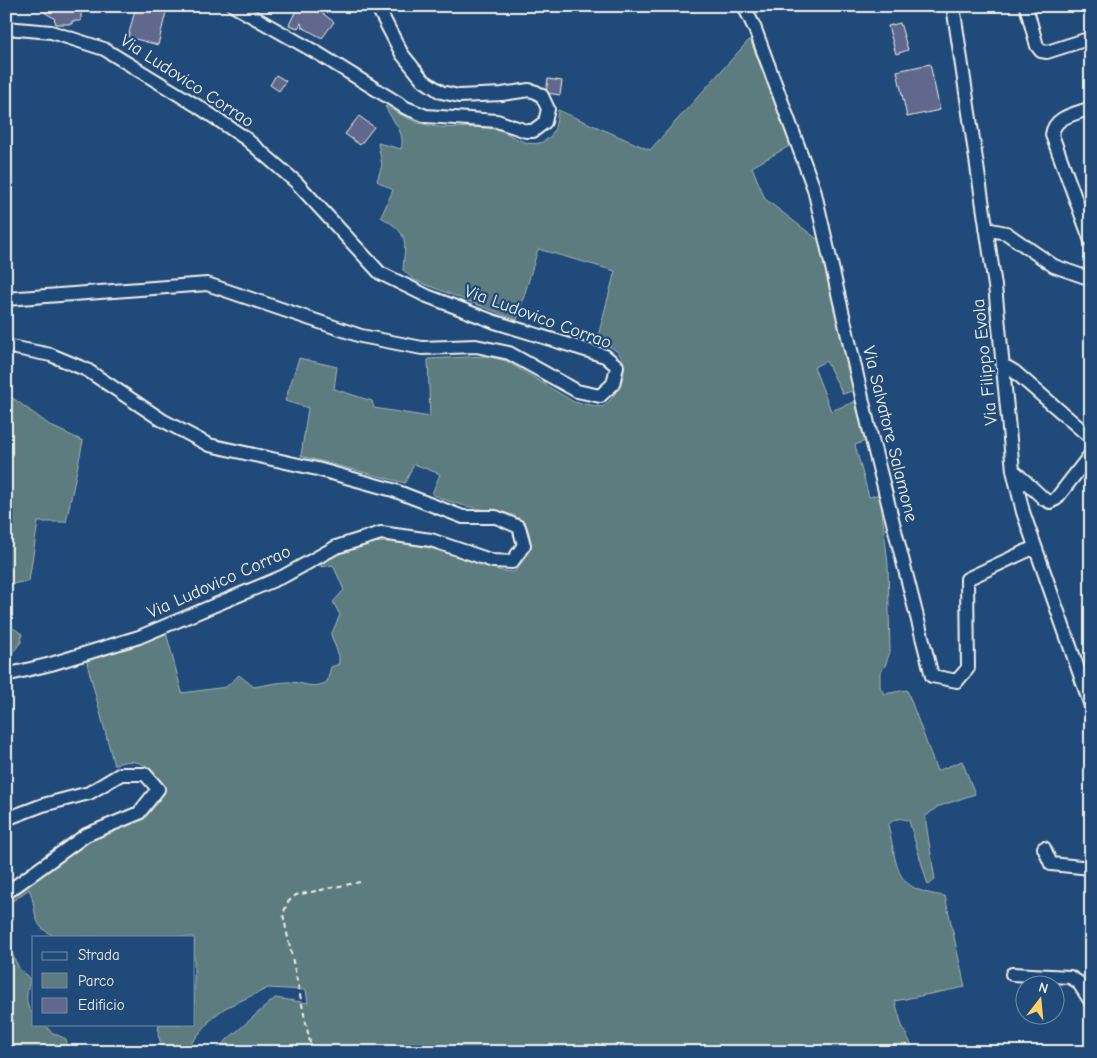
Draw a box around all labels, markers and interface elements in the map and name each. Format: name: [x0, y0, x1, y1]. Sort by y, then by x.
street label: Via Ludovico Corrao: [116, 30, 258, 132]
street label: Via Ludovico Corrao: [462, 281, 614, 353]
street label: Via Filippo Evola: [968, 298, 1002, 426]
street label: Via Salvatore Salamone: [858, 344, 922, 524]
street label: Via Ludovico Corrao: [144, 541, 294, 623]
legend: [32, 936, 195, 1026]
text: Strada: [78, 946, 120, 964]
text: Parco: [78, 972, 114, 990]
north arrow: [1014, 976, 1064, 1026]
text: N: [1037, 979, 1050, 997]
text: Edificio: [78, 996, 125, 1014]

